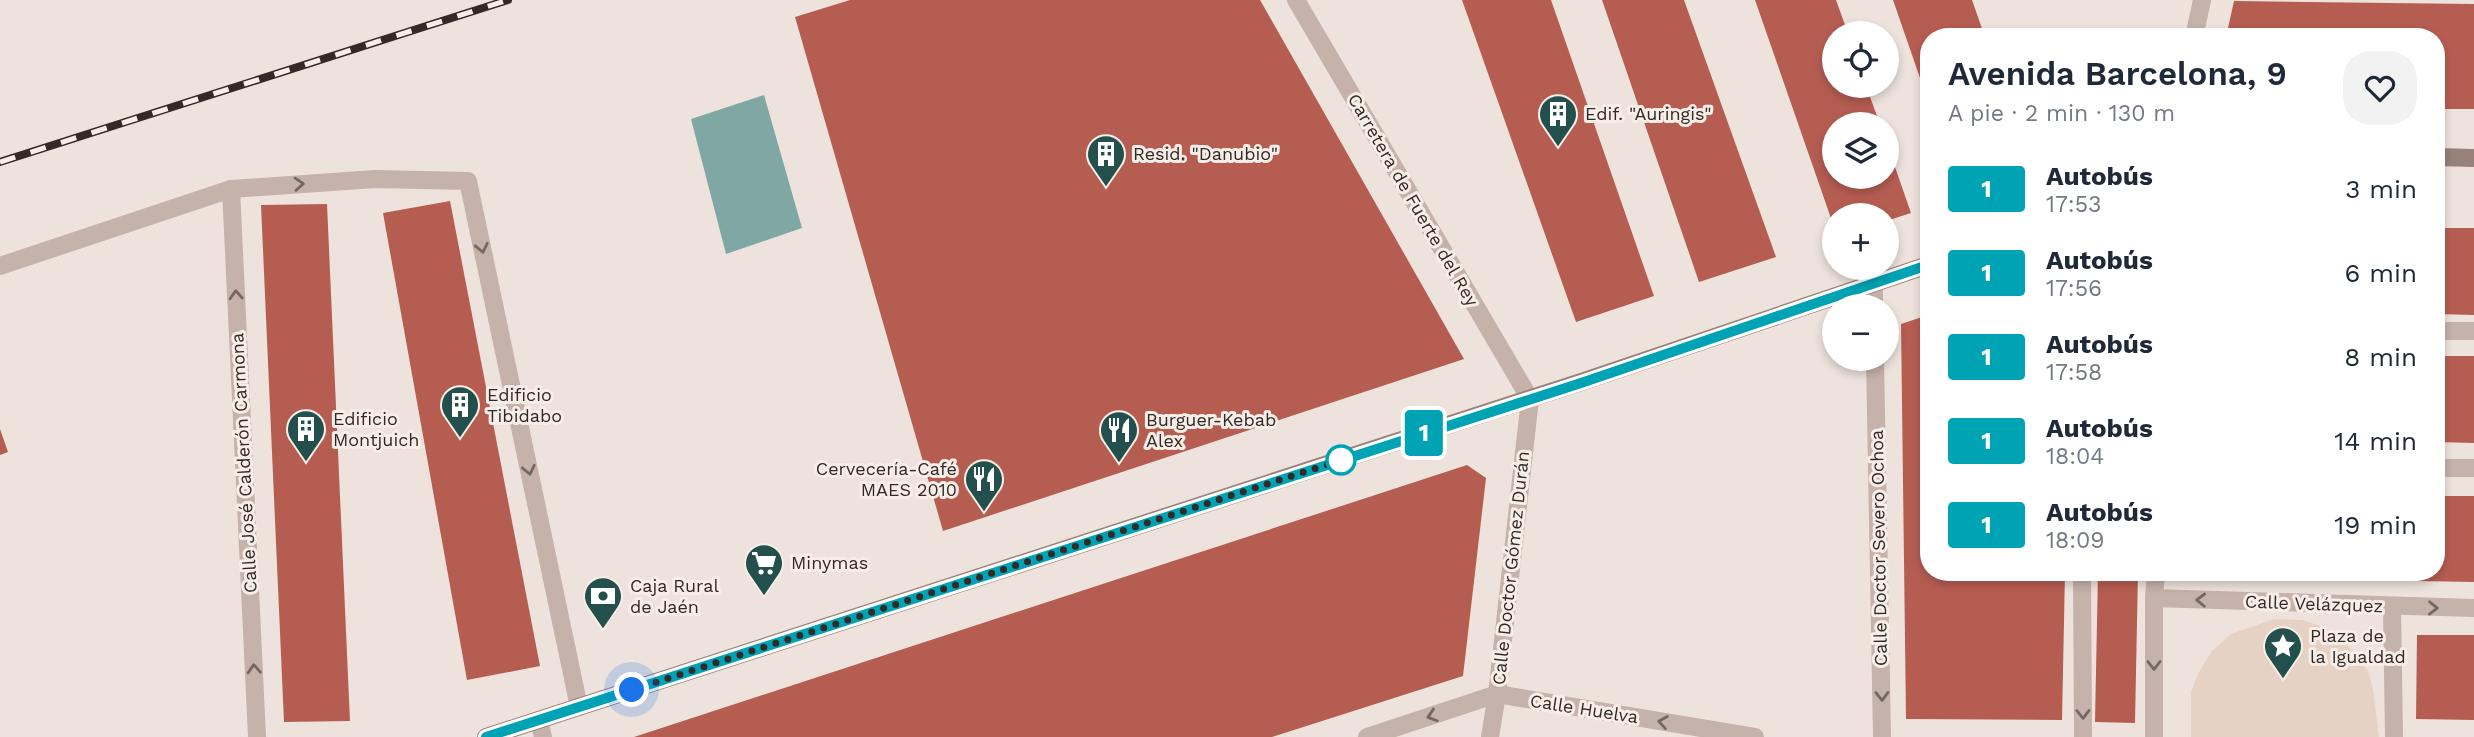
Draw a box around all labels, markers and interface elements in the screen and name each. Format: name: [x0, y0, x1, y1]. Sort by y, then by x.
map controls: [1822, 21, 1899, 371]
button: locate: [1822, 21, 1899, 98]
button: heart: [2343, 51, 2417, 125]
text: Avenida Barcelona, 9: [1948, 54, 2287, 93]
street label: Carretera de Fuerte del Rey: [1344, 90, 1483, 310]
building icon: Edif. "Auringis": [1537, 93, 1579, 148]
text: A pie · 2 min · 130 m: [1948, 100, 2175, 127]
place label: Edif. "Auringis": [1585, 103, 1712, 124]
button: layers: [1822, 112, 1899, 189]
building icon: Resid. "Danubio": [1085, 133, 1127, 188]
place label: Resid. "Danubio": [1133, 143, 1278, 164]
text: Autobús: [2046, 161, 2153, 191]
text: 3 min: [2345, 174, 2417, 204]
text: 1: [1981, 175, 1992, 203]
one-way arrow: [294, 177, 305, 192]
text: 17:53: [2046, 191, 2101, 218]
button: +: [1822, 203, 1899, 280]
one-way arrow: [473, 242, 488, 254]
text: Autobús: [2046, 245, 2153, 275]
text: 6 min: [2345, 258, 2417, 288]
text: 1: [1981, 259, 1992, 287]
text: 17:56: [2046, 275, 2102, 302]
one-way arrow: [228, 289, 243, 300]
button: −: [1822, 294, 1899, 371]
text: Autobús: [2046, 329, 2153, 359]
street label: Calle José Calderón Carmona: [226, 332, 261, 594]
text: 8 min: [2344, 342, 2417, 372]
text: 1: [1981, 343, 1992, 371]
text: 17:58: [2046, 359, 2102, 386]
building icon: Edificio Tibidabo: [439, 384, 481, 439]
place label: Edificio Tibidabo: [487, 384, 562, 426]
building icon: Edificio Montjuich: [285, 408, 327, 463]
place label: Edificio Montjuich: [333, 408, 420, 450]
restaurant icon: Burguer-Kebab Alex: [1098, 409, 1140, 464]
place label: Burguer-Kebab Alex: [1146, 409, 1276, 451]
line badge: 1: [1401, 410, 1447, 456]
text: Autobús: [2046, 413, 2153, 443]
text: 1: [1419, 419, 1429, 447]
text: 14 min: [2334, 426, 2417, 456]
text: 1: [1981, 427, 1992, 455]
street label: Calle Doctor Severo Ochoa: [1866, 430, 1891, 666]
text: 18:04: [2046, 443, 2104, 470]
unlabelled marker: [1326, 445, 1356, 475]
street label: Calle Doctor Gómez Durán: [1488, 450, 1533, 686]
place label: Cervecería-Café MAES 2010: [816, 458, 957, 500]
restaurant icon: Cervecería-Café MAES 2010: [963, 458, 1005, 513]
one-way arrow: [520, 464, 535, 476]
text: Autobús: [2046, 497, 2153, 527]
text: 19 min: [2334, 510, 2417, 540]
text: 1: [1981, 511, 1992, 539]
text: 18:09: [2046, 527, 2104, 554]
supermarket icon: Minymas: [743, 542, 785, 597]
place label: Minymas: [791, 552, 868, 573]
bank icon: Caja Rural de Jaén: [582, 575, 624, 630]
place label: Caja Rural de Jaén: [630, 575, 719, 617]
street label: Calle Velázquez: [2245, 591, 2383, 616]
one-way arrow: [2196, 592, 2207, 607]
one-way arrow: [2428, 600, 2439, 616]
place icon: Plaza de la Igualdad: [2262, 625, 2304, 680]
place label: Plaza de la Igualdad: [2310, 625, 2406, 667]
one-way arrow: [2146, 660, 2162, 671]
one-way arrow: [247, 663, 262, 674]
your location: [614, 672, 649, 707]
street label: Calle Huelva: [1529, 690, 1640, 727]
one-way arrow: [1874, 691, 1889, 702]
one-way arrow: [1427, 707, 1439, 722]
one-way arrow: [2075, 709, 2091, 720]
one-way arrow: [1657, 715, 1669, 730]

